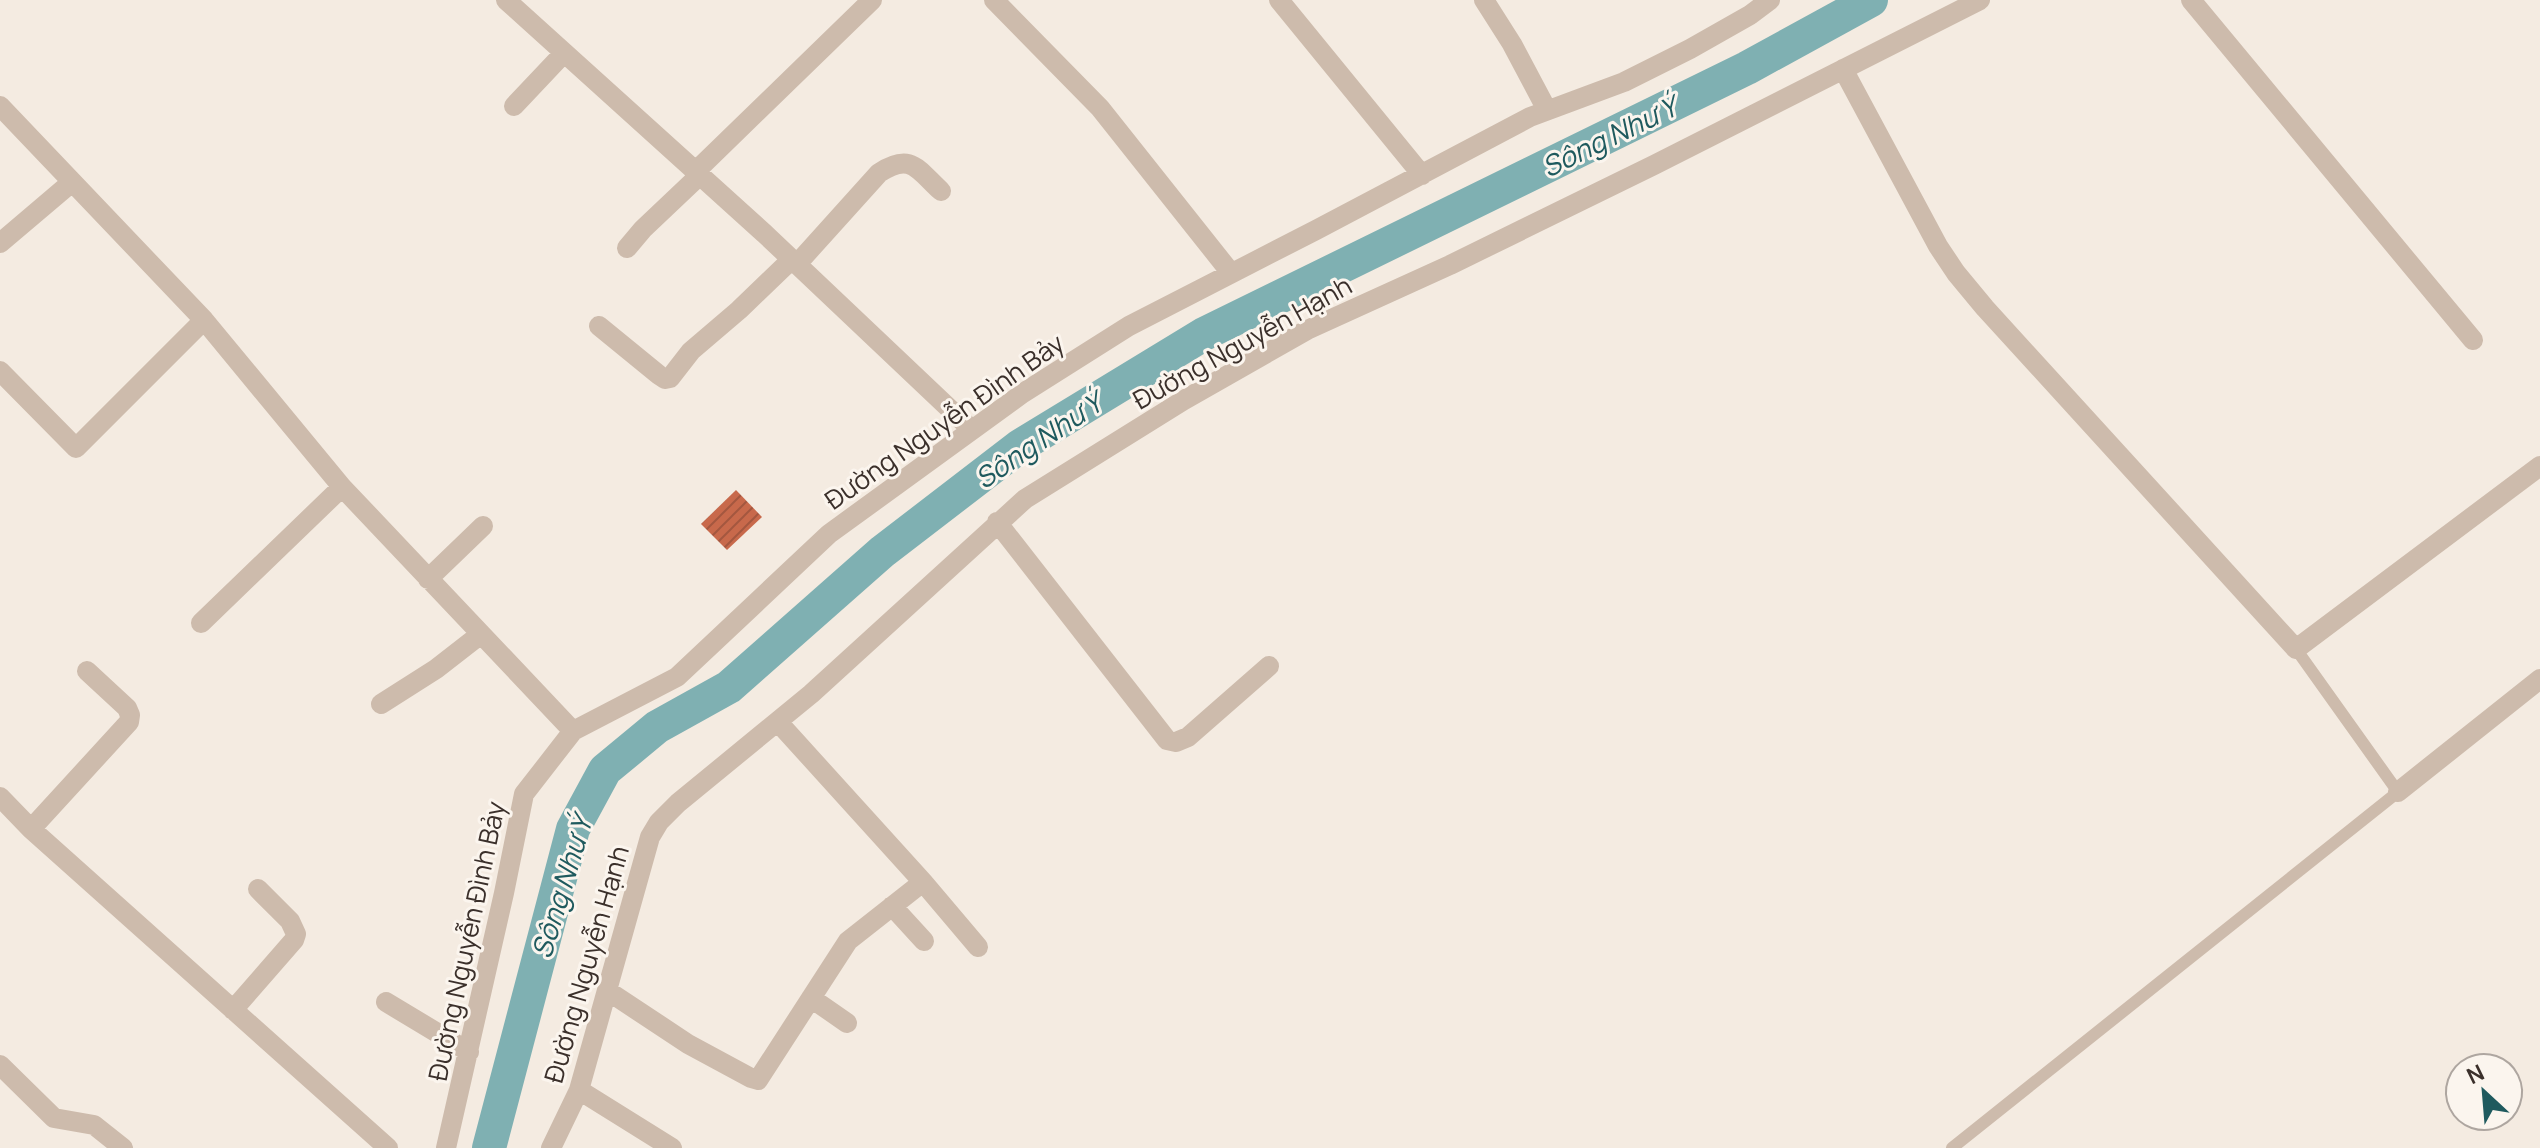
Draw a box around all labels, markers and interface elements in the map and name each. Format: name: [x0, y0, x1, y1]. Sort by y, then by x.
water label: Sông Như Ý: [1535, 84, 1688, 185]
street label: Đường Nguyễn Hạnh: [1126, 267, 1358, 417]
street label: Đường Nguyễn Đình Bảy: [817, 324, 1071, 517]
water label: Sông Như Ý: [967, 380, 1114, 497]
street label: Đường Nguyễn Đình Bảy: [419, 798, 513, 1084]
water label: Sông Như Ý: [521, 806, 602, 962]
street label: Đường Nguyễn Hạnh: [535, 841, 637, 1087]
north arrow: [2444, 1052, 2524, 1132]
text: N: [2462, 1057, 2489, 1091]

